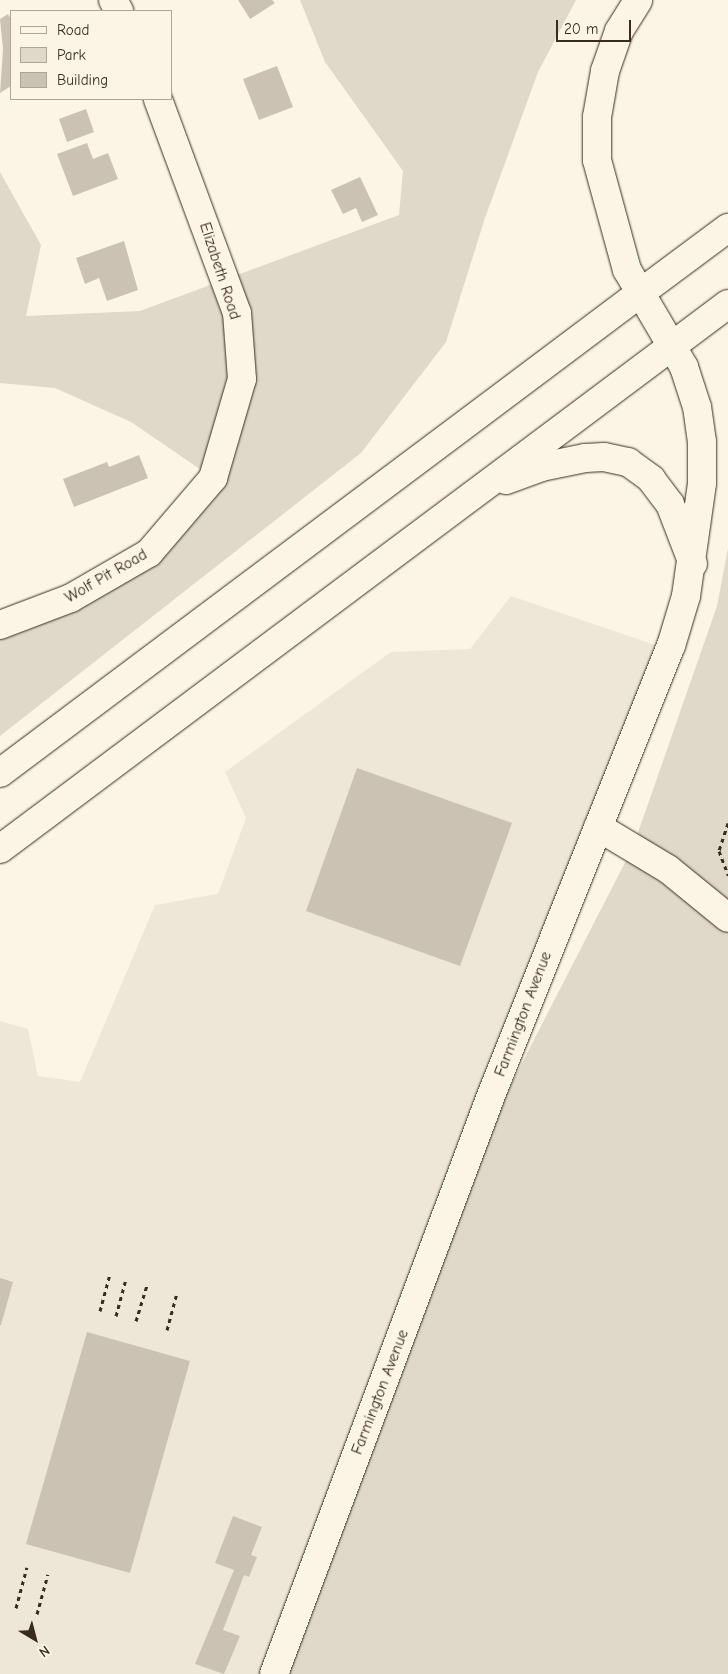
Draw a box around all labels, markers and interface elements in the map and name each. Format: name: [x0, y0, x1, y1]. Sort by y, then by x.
legend: [10, 10, 172, 100]
scale bar: [558, 10, 633, 42]
text: 20 m: [564, 20, 598, 38]
text: Road: [57, 21, 89, 39]
text: Park: [57, 46, 86, 64]
text: Building: [57, 71, 108, 89]
street label: Elizabeth Road: [195, 220, 245, 322]
street label: Wolf Pit Road: [61, 545, 151, 607]
street label: Farmington Avenue: [490, 949, 556, 1079]
street label: Farmington Avenue: [347, 1327, 413, 1457]
north arrow: [10, 1614, 60, 1664]
text: N: [36, 1642, 53, 1661]

